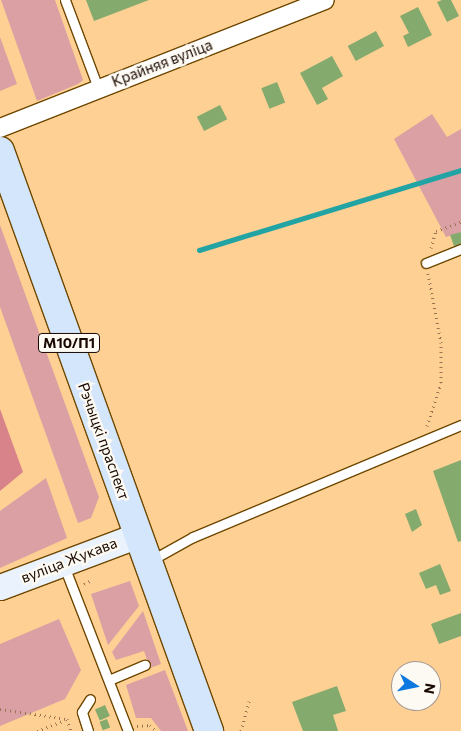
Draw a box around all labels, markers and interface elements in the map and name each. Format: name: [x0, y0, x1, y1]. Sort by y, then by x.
street label: Крайняя вуліца: [109, 35, 215, 91]
road number: М10/П1: [38, 332, 100, 354]
street label: Рэчыцкі праспект: [74, 380, 134, 502]
street label: вуліца Жукава: [18, 533, 120, 587]
north arrow: [391, 661, 441, 711]
text: N: [421, 682, 440, 696]

